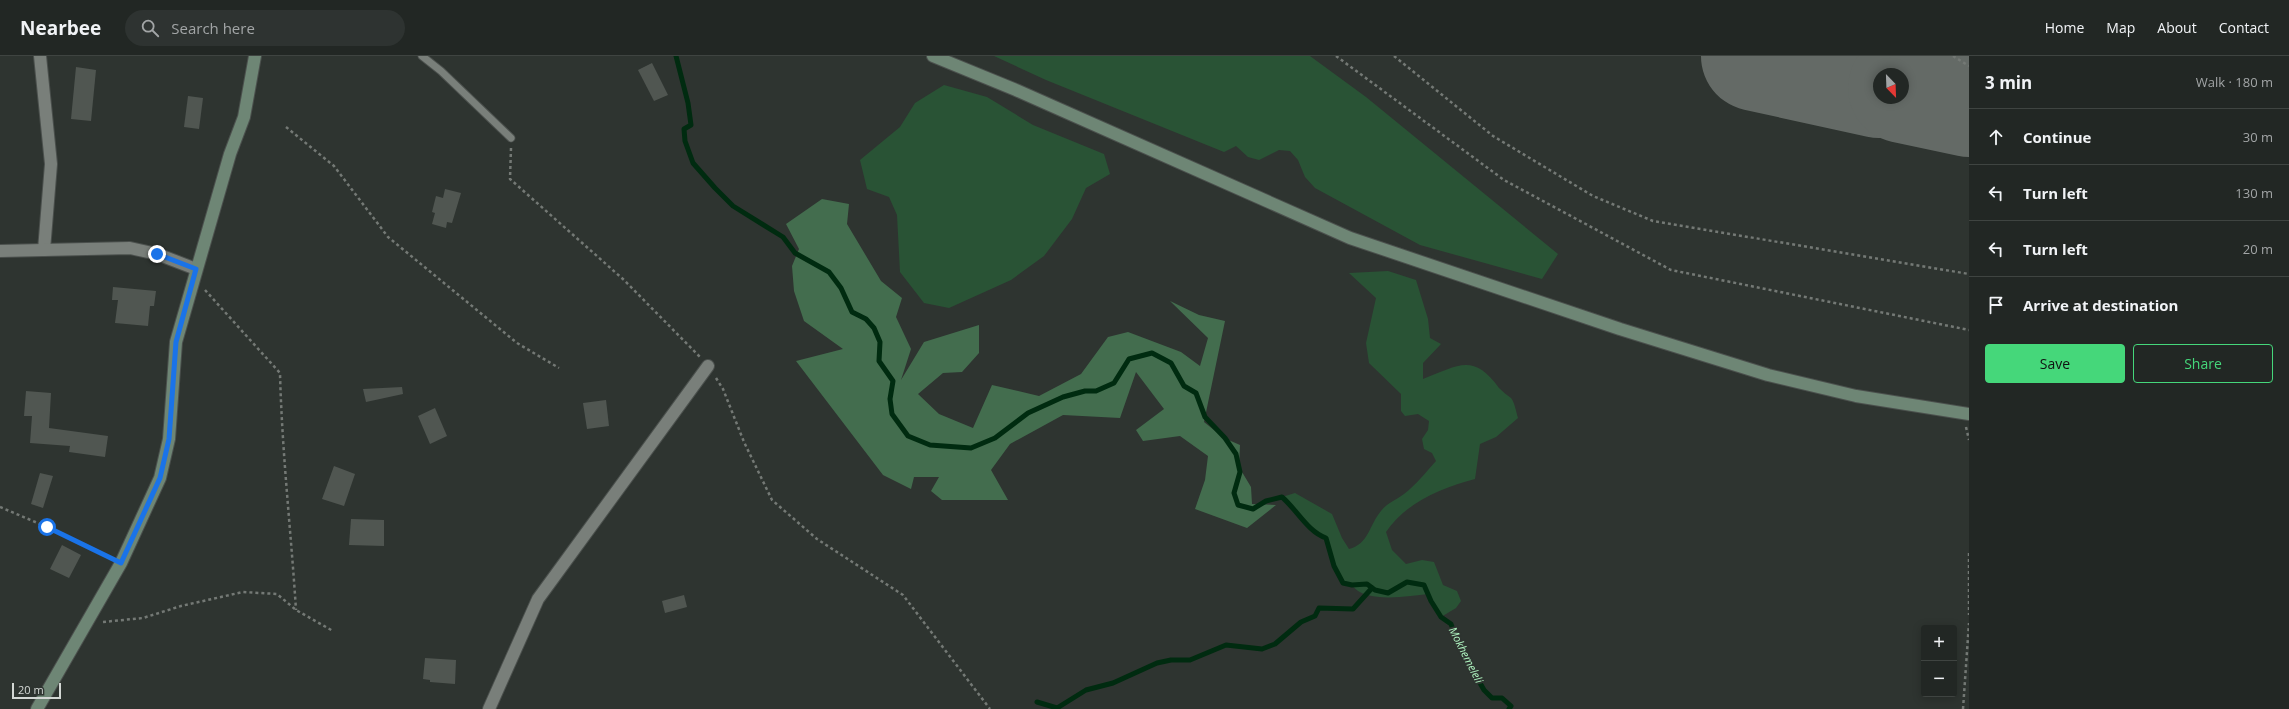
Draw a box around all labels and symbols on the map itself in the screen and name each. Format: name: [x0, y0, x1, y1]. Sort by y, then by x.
north arrow: [1873, 68, 1909, 104]
route end: [148, 245, 166, 263]
route start: [38, 518, 56, 536]
water label: Mokhemeleli: [1446, 624, 1487, 686]
scale bar: [12, 681, 61, 700]

